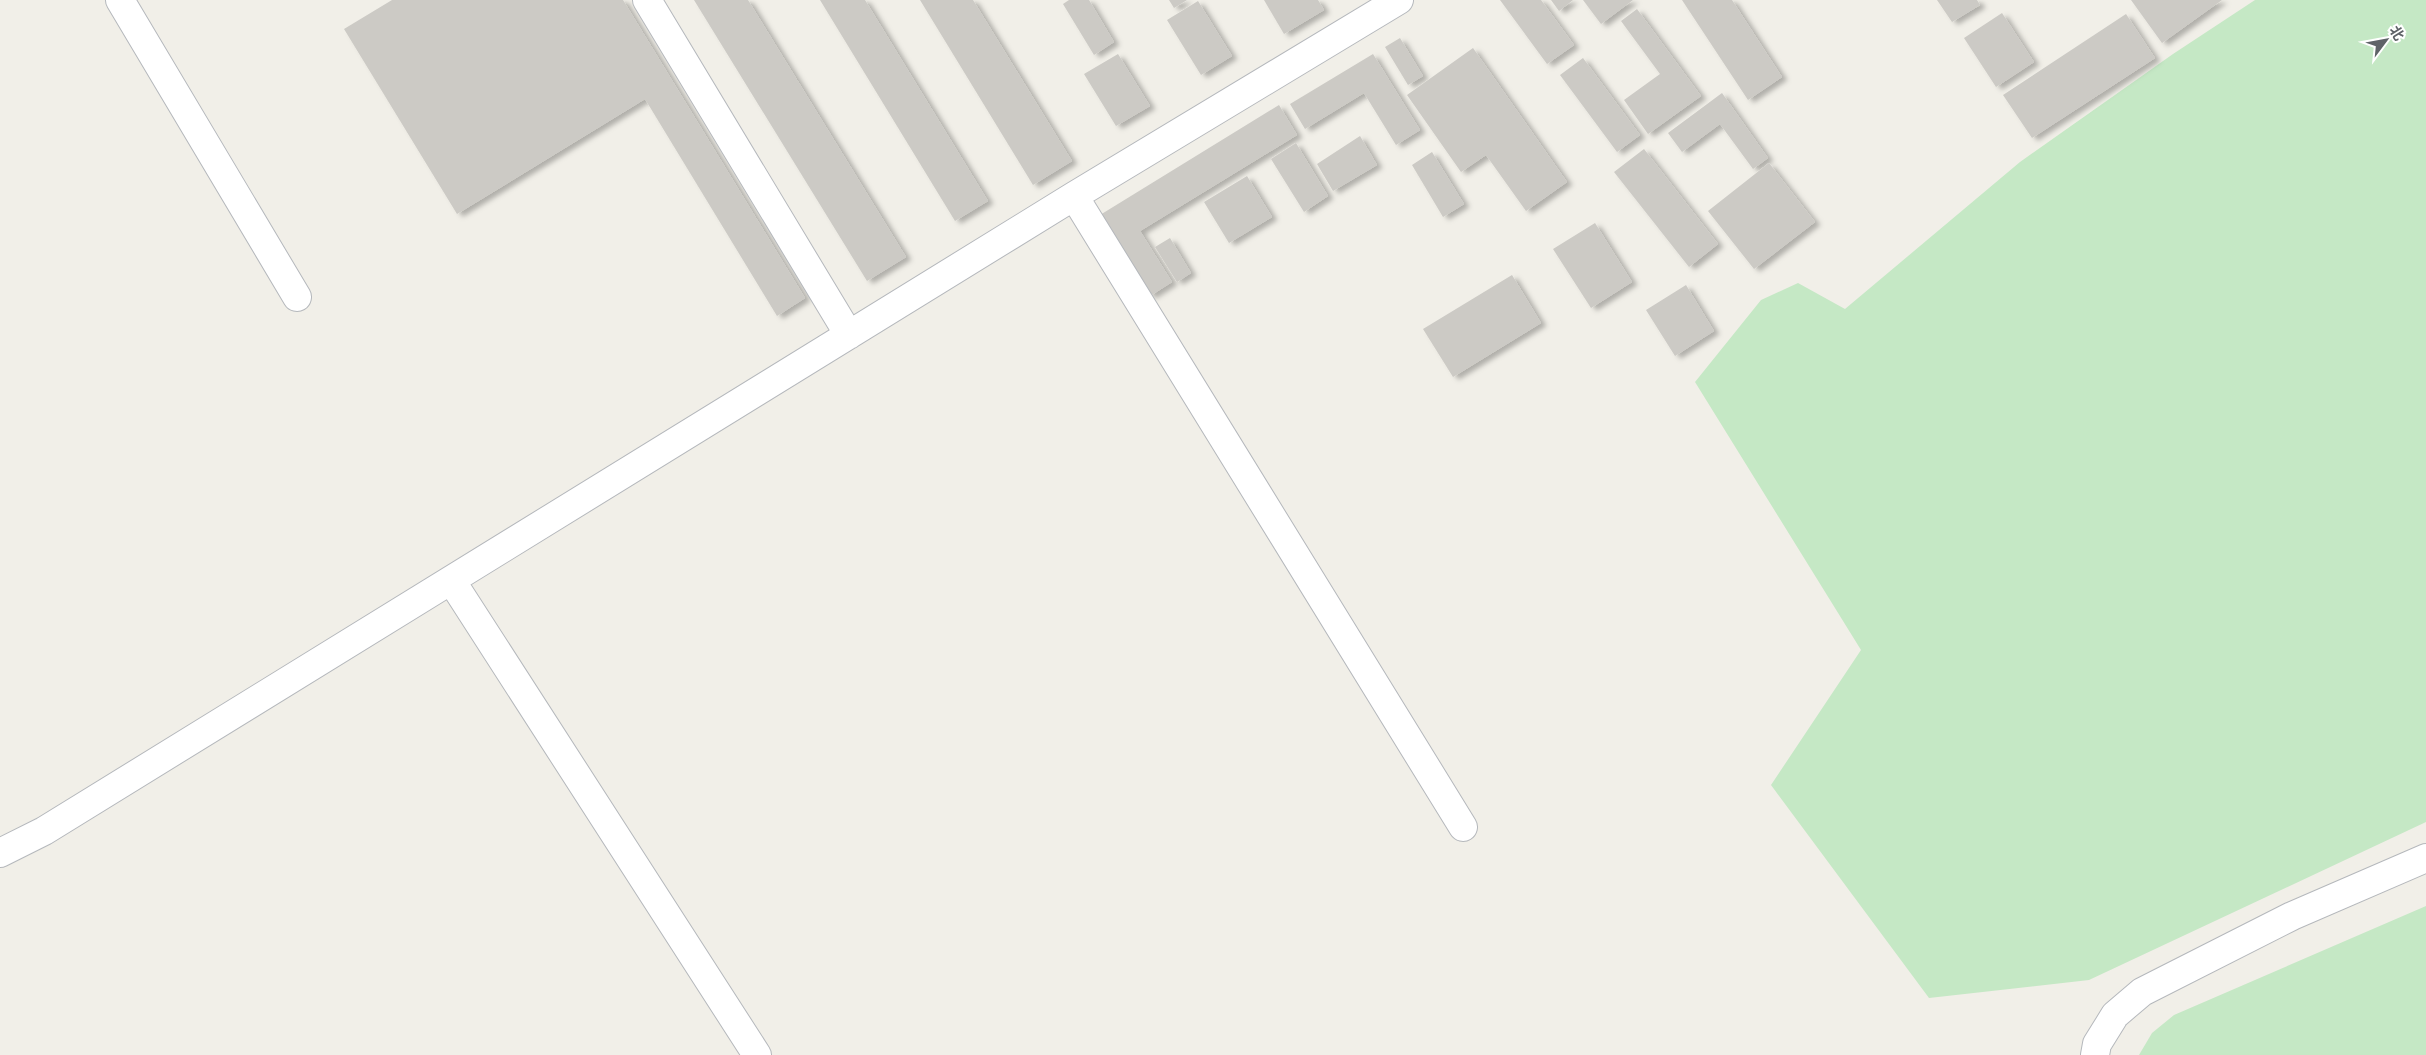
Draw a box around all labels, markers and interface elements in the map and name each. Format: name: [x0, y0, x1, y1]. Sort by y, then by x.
north arrow: [2361, 15, 2411, 65]
text: 北: [2387, 23, 2408, 43]

